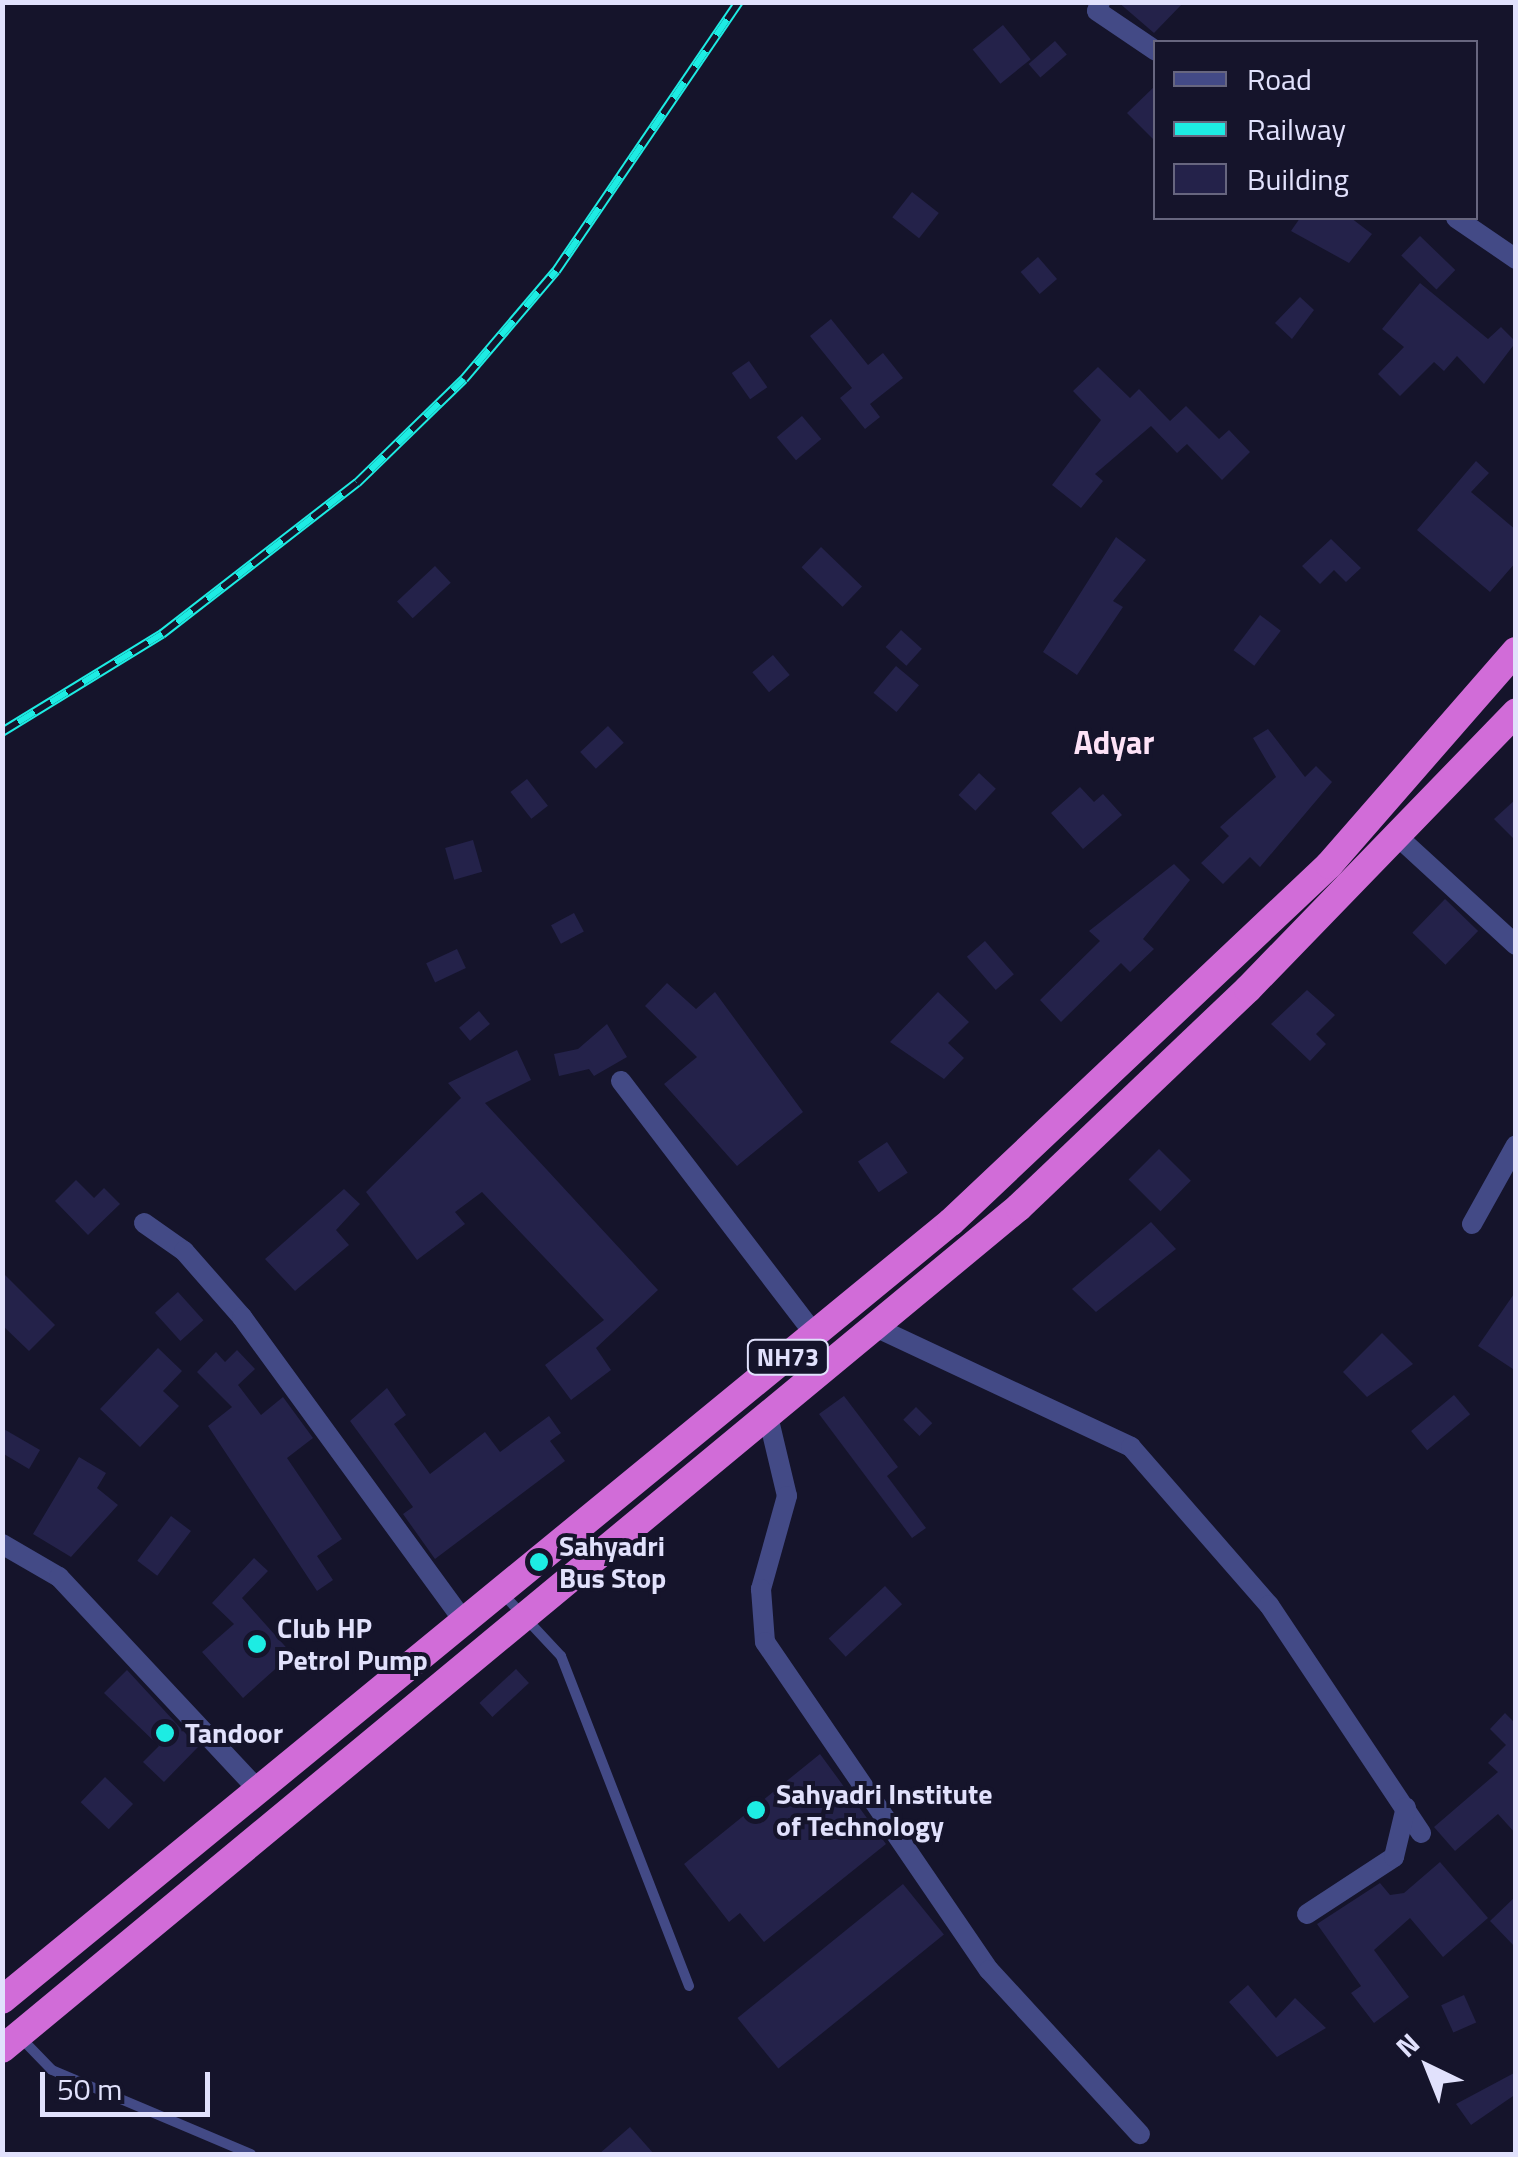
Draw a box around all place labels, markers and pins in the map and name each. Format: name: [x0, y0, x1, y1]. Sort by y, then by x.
place label: Sahyadri Bus Stop: [559, 1529, 666, 1595]
marker: Sahyadri Bus Stop: [528, 1551, 550, 1573]
place label: Club HP Petrol Pump: [277, 1611, 428, 1677]
marker: Club HP Petrol Pump: [246, 1633, 268, 1655]
place label: Tandoor: [185, 1716, 283, 1750]
marker: Tandoor: [154, 1722, 176, 1744]
place label: Sahyadri Institute of Technology: [776, 1777, 992, 1843]
marker: Sahyadri Institute of Technology: [745, 1799, 767, 1821]

